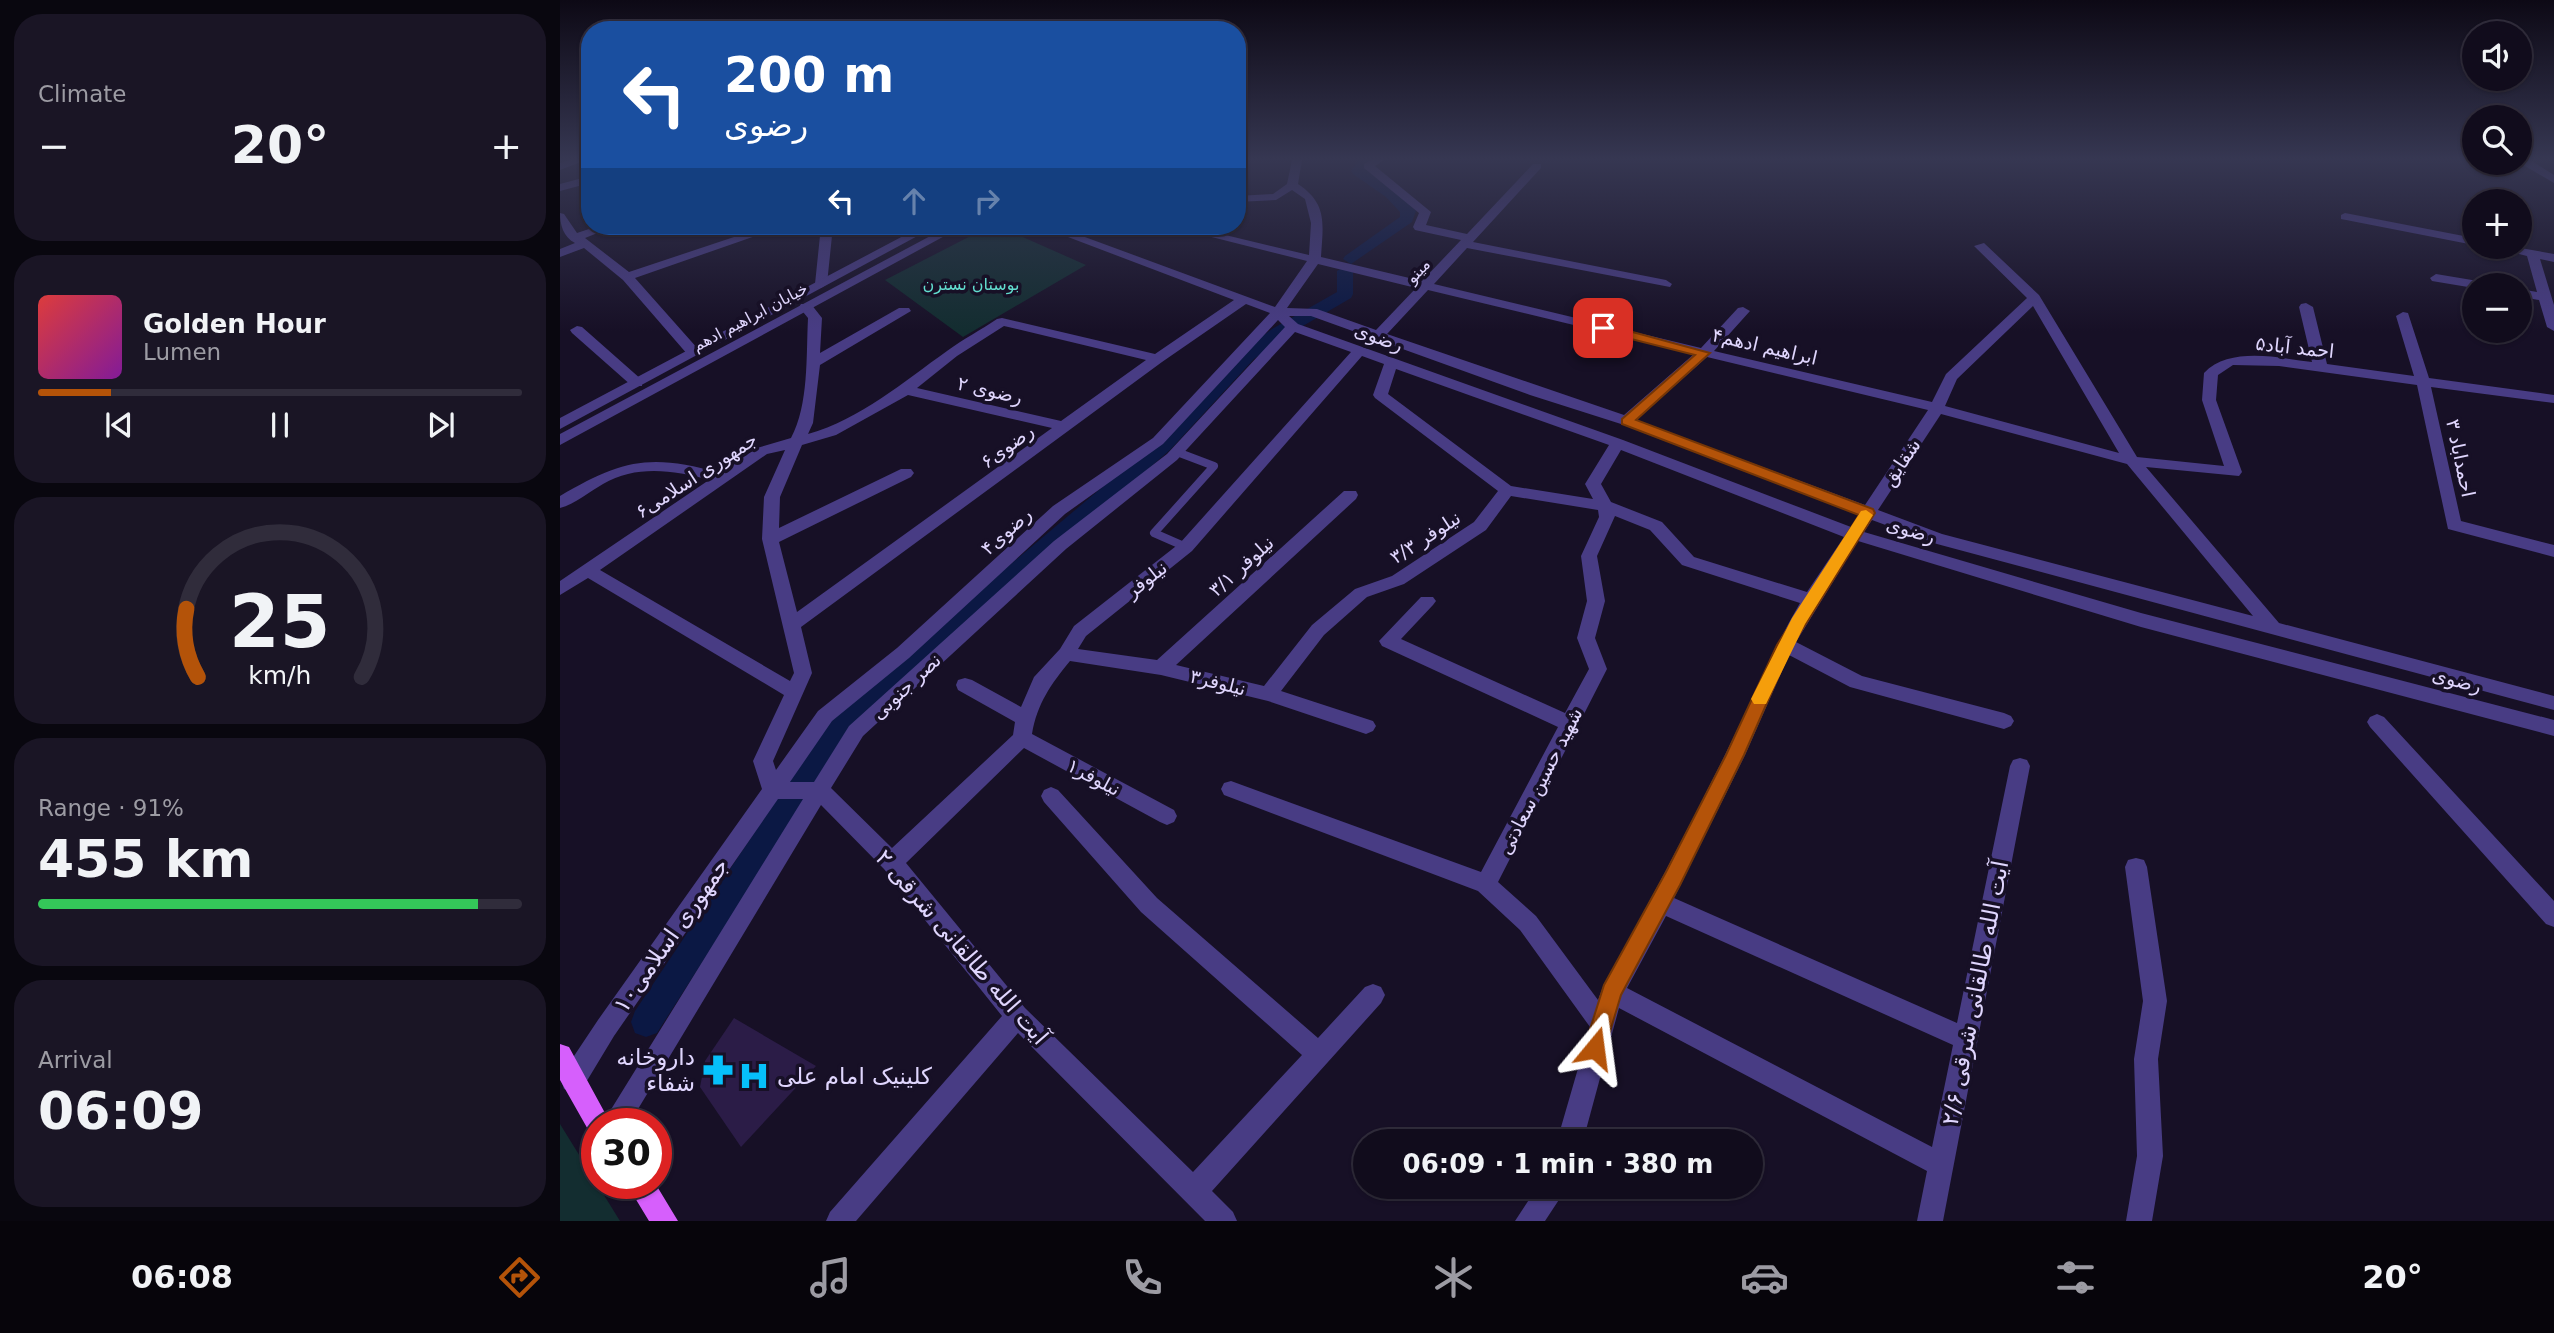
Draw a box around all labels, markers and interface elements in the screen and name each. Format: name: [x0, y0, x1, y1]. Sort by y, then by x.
map controls: [2462, 21, 2532, 343]
button: sound: [2462, 21, 2532, 91]
text: 200 m: [724, 47, 894, 104]
icon: left: [609, 49, 700, 140]
text: Climate: [38, 81, 127, 107]
button: search: [2462, 105, 2532, 175]
text: رضوی: [724, 106, 808, 144]
text: 20°: [231, 115, 329, 175]
text: −: [38, 124, 70, 168]
text: +: [490, 124, 522, 168]
icon: left: [822, 182, 860, 220]
icon: ahead: [895, 182, 933, 220]
icon: right: [968, 182, 1006, 220]
button: +: [2462, 189, 2532, 259]
street label: مینو: [1401, 255, 1435, 289]
button: −: [2462, 273, 2532, 343]
park label: بوستان نسترن: [923, 275, 1019, 295]
street label: خیابان ابراهیم ادهم: [689, 279, 811, 356]
pin: [1573, 298, 1633, 358]
text: Golden Hour: [143, 309, 326, 339]
icon: arrive: [1584, 309, 1622, 347]
street label: رضوی: [1351, 318, 1406, 357]
street label: ابراهیم ادهم۴: [1710, 323, 1820, 370]
street label: احمد آباد۵: [2255, 331, 2336, 362]
text: Lumen: [143, 339, 221, 365]
street label: رضوی ۲: [955, 372, 1025, 409]
icon: previous: [100, 406, 138, 444]
icon: pause: [261, 406, 299, 444]
icon: next: [422, 406, 460, 444]
street label: احمداباد ۳: [2442, 417, 2480, 499]
street label: رضوی۶: [976, 419, 1038, 473]
street label: جمهوری اسلامی۶: [631, 428, 761, 523]
street label: شقایق: [1877, 434, 1926, 490]
street label: رضوی۴: [976, 503, 1036, 560]
street label: نیلوفر ۳/۳: [1386, 506, 1465, 569]
street label: رضوی: [1884, 512, 1938, 549]
street label: نیلوفر ۳/۱: [1204, 531, 1279, 602]
street label: نیلوفر: [1120, 556, 1172, 603]
text: 25: [229, 579, 331, 664]
street label: نصر جنوبی: [867, 648, 946, 724]
text: km/h: [248, 660, 312, 689]
street label: رضوی: [2430, 663, 2484, 698]
street label: نیلوفر۳: [1187, 664, 1248, 701]
street label: شهید حسین سعادتی: [1493, 704, 1587, 859]
street label: نیلوفر۱: [1063, 754, 1124, 801]
text: Range · 91%: [38, 795, 184, 821]
text: 455 km: [38, 829, 253, 889]
street label: آیت الله طالقانی شرقی ۲: [870, 844, 1055, 1051]
street label: جمهوری اسلامی۱۰: [608, 853, 735, 1018]
street label: آیت الله طالقانی شرقی ۲/۶: [1936, 857, 2015, 1128]
position arrow: [1558, 1011, 1632, 1085]
place label: داروخانه شفاء: [616, 1044, 695, 1096]
text: Arrival: [38, 1047, 113, 1073]
pharmacy icon: داروخانه شفاء: [701, 1053, 735, 1087]
hospital icon: کلینیک امام علی: [737, 1059, 771, 1093]
place label: کلینیک امام علی: [777, 1063, 932, 1090]
text: 06:09: [38, 1081, 204, 1141]
speed limit sign: 30: [581, 1108, 672, 1199]
text: 06:09 · 1 min · 380 m: [1403, 1149, 1713, 1179]
icon: directions: [495, 1253, 544, 1302]
icon: music: [806, 1253, 855, 1302]
icon: phone: [1118, 1253, 1167, 1302]
icon: climate: [1429, 1253, 1478, 1302]
icon: car: [1740, 1253, 1789, 1302]
icon: filters: [2051, 1253, 2100, 1302]
text: 06:08: [131, 1258, 233, 1296]
text: 20°: [2362, 1258, 2423, 1296]

